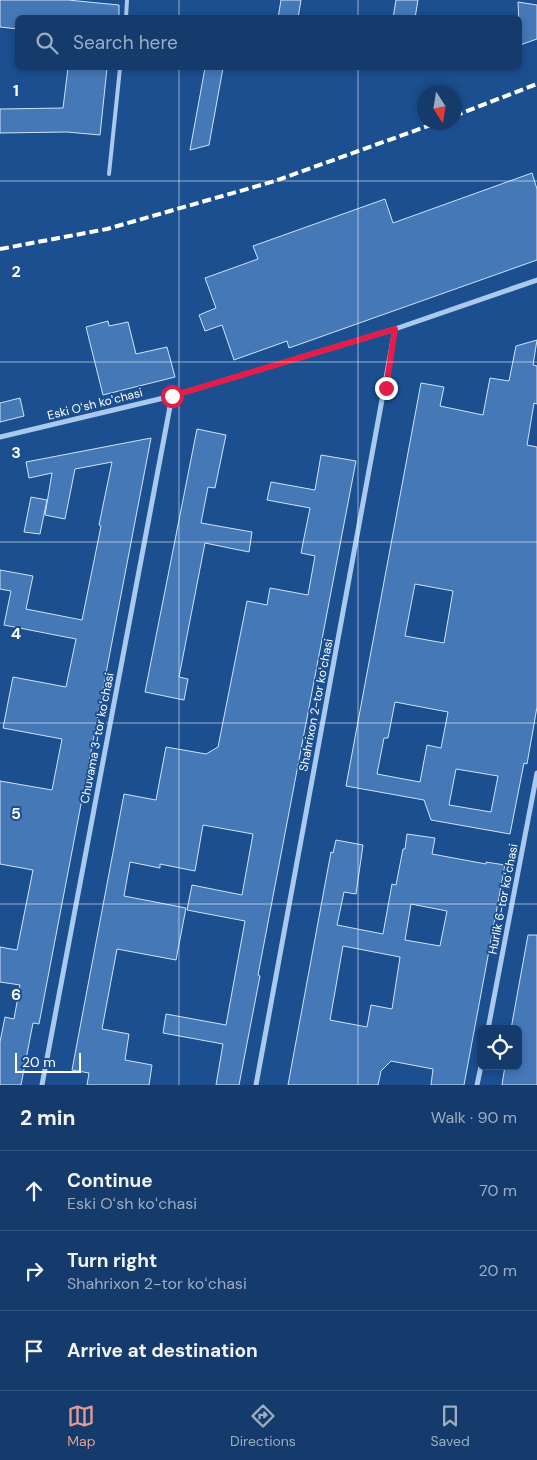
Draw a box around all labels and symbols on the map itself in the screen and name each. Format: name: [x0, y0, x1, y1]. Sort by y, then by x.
text: 1: [13, 80, 19, 101]
north arrow: [417, 85, 462, 130]
text: 2: [11, 261, 21, 282]
route end: [375, 377, 398, 400]
street label: Eski Oʻsh koʻchasi: [46, 384, 144, 424]
route start: [161, 385, 184, 408]
text: 3: [11, 442, 21, 463]
text: 4: [11, 623, 21, 644]
street label: Shahrixon 2-tor koʻchasi: [295, 637, 337, 773]
street label: Chuvama 3-tor koʻchasi: [76, 671, 118, 805]
text: 5: [11, 803, 21, 824]
street label: Hurlik 6-tor koʻchasi: [484, 842, 522, 956]
text: 6: [11, 984, 21, 1005]
scale bar: [15, 1050, 81, 1073]

